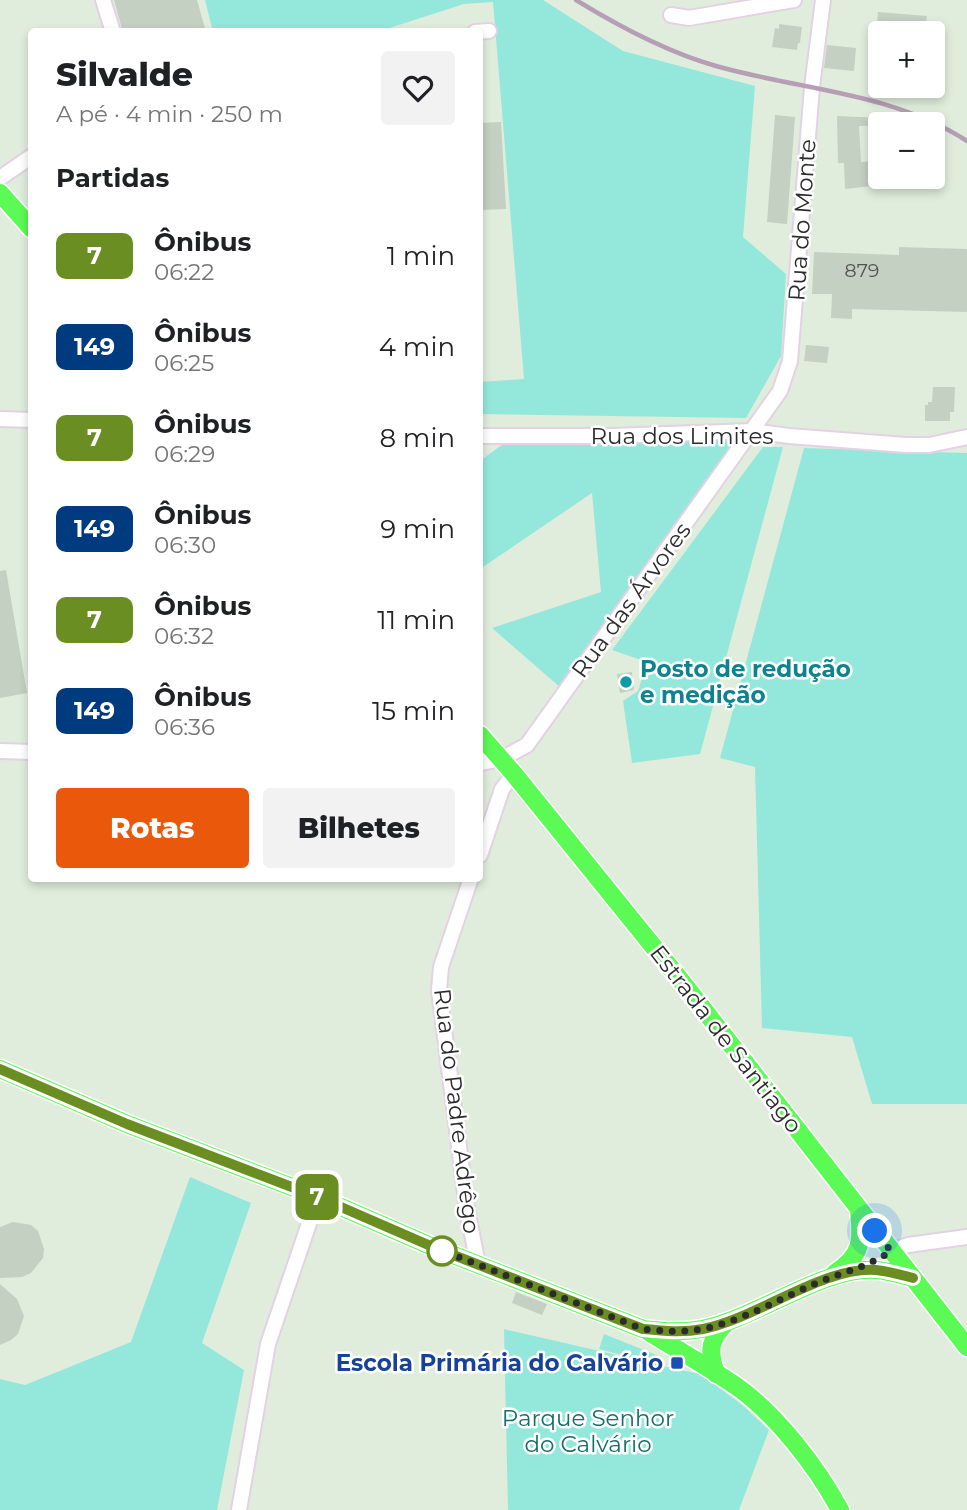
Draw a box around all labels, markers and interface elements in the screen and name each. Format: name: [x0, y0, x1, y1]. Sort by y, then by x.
map controls: [868, 21, 945, 189]
button: +: [868, 21, 945, 98]
button: heart: [381, 51, 455, 125]
text: Silvalde: [56, 54, 193, 94]
text: A pé · 4 min · 250 m: [56, 100, 283, 128]
button: −: [868, 112, 945, 189]
street label: Rua do Monte: [782, 138, 822, 302]
text: Partidas: [56, 162, 169, 194]
text: Ônibus: [154, 226, 251, 258]
text: 1 min: [387, 240, 455, 272]
text: 7: [87, 241, 102, 270]
text: 06:22: [154, 258, 214, 286]
house number: 879: [845, 259, 879, 282]
text: Ônibus: [154, 317, 251, 349]
text: 4 min: [379, 331, 455, 363]
text: 149: [74, 332, 115, 361]
text: 06:25: [154, 349, 214, 377]
text: Ônibus: [154, 408, 251, 440]
text: 8 min: [379, 422, 455, 454]
street label: Rua dos Limites: [590, 422, 774, 450]
text: 7: [87, 423, 102, 452]
text: 06:29: [154, 440, 215, 468]
text: Ônibus: [154, 499, 251, 531]
text: 9 min: [380, 513, 455, 545]
text: 149: [74, 514, 115, 543]
street label: Rua das Árvores: [565, 517, 697, 683]
text: 06:30: [154, 531, 216, 559]
text: Ônibus: [154, 590, 251, 622]
text: 11 min: [377, 604, 455, 636]
text: 7: [87, 605, 102, 634]
text: 06:32: [154, 622, 214, 650]
place label: Posto de redução e medição: [640, 655, 851, 709]
marker: Posto de redução e medição: [618, 674, 634, 690]
text: Ônibus: [154, 681, 251, 713]
text: 15 min: [372, 695, 455, 727]
text: 149: [74, 696, 115, 725]
text: 06:36: [154, 713, 215, 741]
button: Rotas: [56, 788, 249, 868]
button: Bilhetes: [263, 788, 455, 868]
street label: Estrada de Santiago: [644, 939, 808, 1139]
street label: Rua do Padre Adrêgo: [428, 987, 486, 1235]
line badge: 7: [294, 1174, 340, 1220]
text: 7: [310, 1182, 324, 1211]
your location: [857, 1213, 892, 1248]
unlabelled marker: [427, 1236, 457, 1266]
place label: Escola Primária do Calvário: [336, 1349, 663, 1377]
marker: Escola Primária do Calvário: [669, 1355, 685, 1371]
park label: Parque Senhor do Calvário: [502, 1404, 674, 1458]

